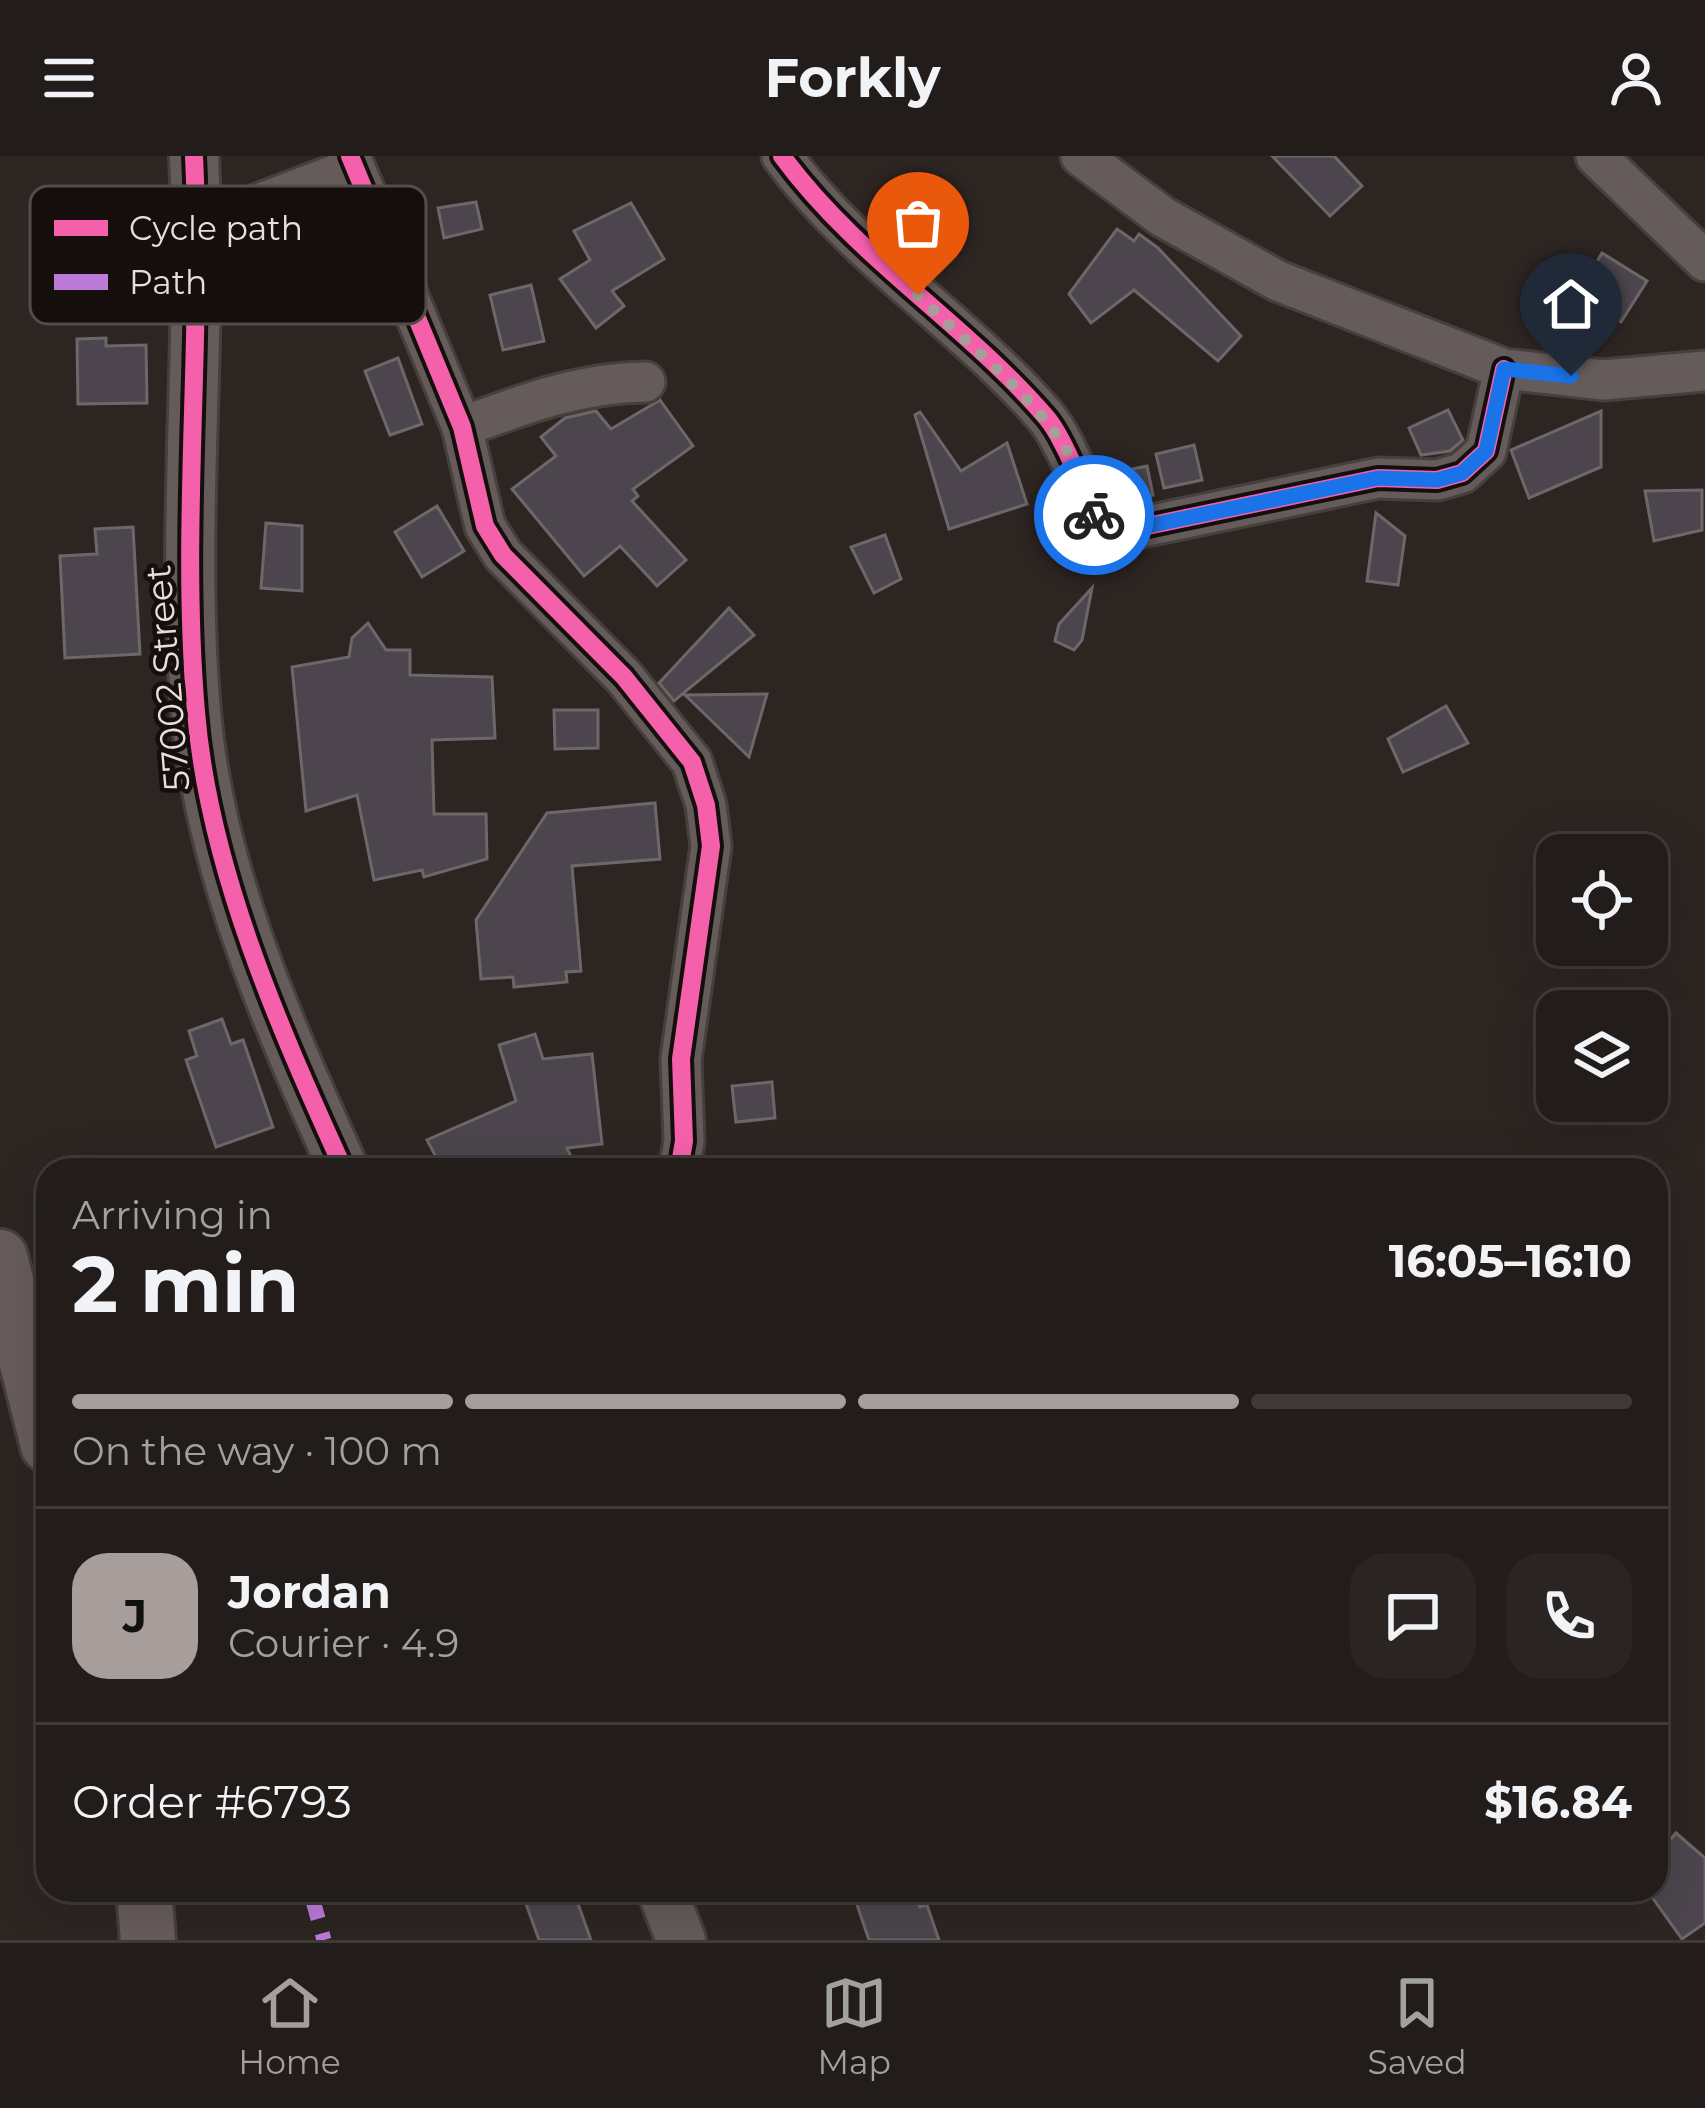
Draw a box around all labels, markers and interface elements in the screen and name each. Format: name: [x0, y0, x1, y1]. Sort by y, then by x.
icon: menu: [36, 45, 102, 111]
text: Forkly: [764, 45, 941, 111]
icon: person: [1603, 45, 1669, 111]
pin: [867, 172, 969, 295]
legend: [30, 186, 426, 324]
icon: bag: [885, 190, 951, 256]
text: Cycle path: [129, 208, 303, 248]
pin: [1520, 253, 1622, 376]
text: Path: [129, 262, 207, 302]
icon: home: [1538, 271, 1604, 337]
courier: [1034, 455, 1154, 575]
icon: bike: [1061, 482, 1127, 548]
street label: 57002 Street: [135, 563, 199, 793]
map controls: [1536, 834, 1668, 1122]
button: locate: [1536, 834, 1668, 966]
button: layers: [1536, 990, 1668, 1122]
text: Arriving in: [72, 1191, 273, 1239]
text: 16:05–16:10: [1389, 1233, 1632, 1288]
text: 2 min: [72, 1236, 299, 1332]
text: On the way · 100 m: [72, 1427, 442, 1475]
button: chat: [1350, 1553, 1476, 1679]
button: phone: [1506, 1553, 1632, 1679]
text: Jordan: [228, 1564, 391, 1619]
text: J: [123, 1588, 147, 1643]
text: Courier · 4.9: [228, 1619, 459, 1667]
text: Order #6793: [72, 1774, 352, 1829]
text: $16.84: [1484, 1774, 1632, 1829]
tab: Home: [238, 1970, 341, 2082]
tab: Map: [817, 1970, 891, 2082]
tab: Saved: [1368, 1970, 1467, 2082]

